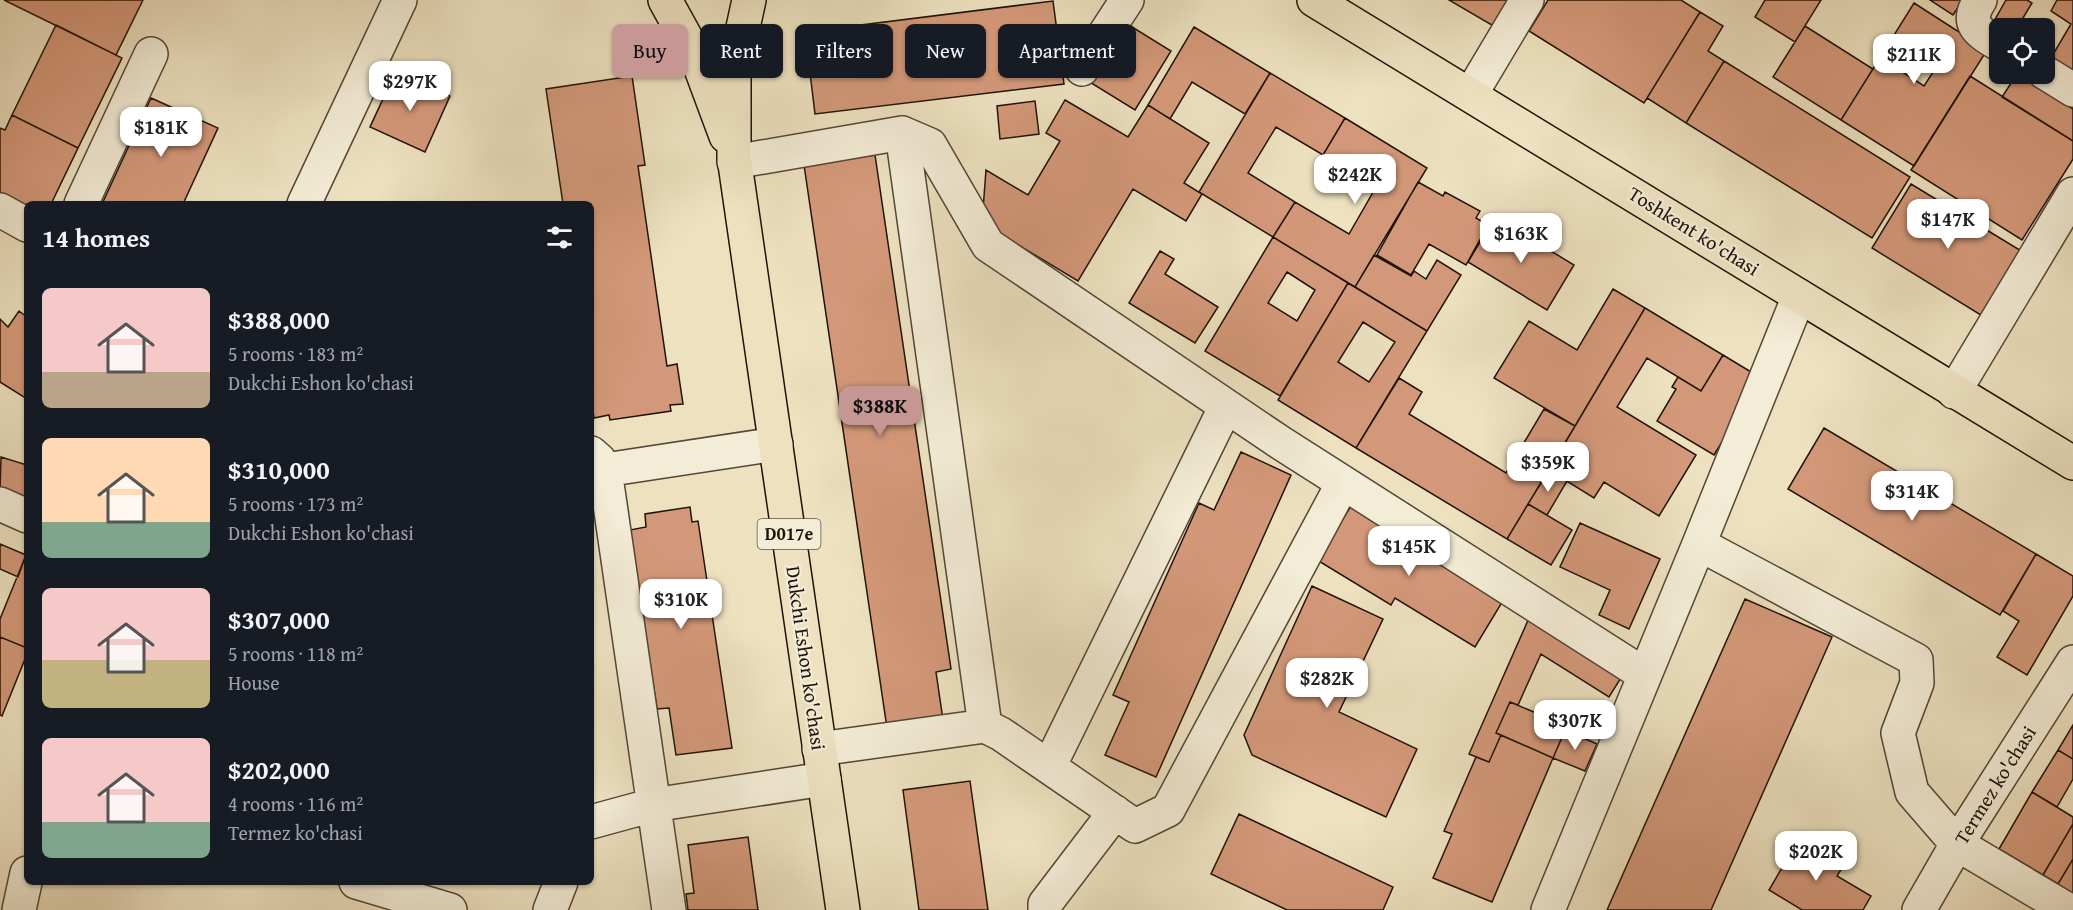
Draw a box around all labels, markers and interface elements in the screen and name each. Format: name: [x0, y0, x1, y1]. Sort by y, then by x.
map controls: [1989, 18, 2055, 84]
button: locate: [1989, 18, 2055, 84]
chip: Buy: [612, 24, 688, 78]
chip: Rent: [700, 24, 783, 78]
chip: Filters: [795, 24, 893, 78]
chip: New: [905, 24, 986, 78]
chip: Apartment: [998, 24, 1136, 78]
pin: $211K: [1872, 34, 1956, 85]
text: $211K: [1887, 39, 1941, 68]
pin: $297K: [368, 61, 452, 112]
text: $297K: [383, 66, 437, 95]
pin: $181K: [119, 107, 203, 158]
text: $181K: [134, 112, 188, 141]
pin: $242K: [1313, 154, 1397, 205]
text: $242K: [1328, 159, 1382, 188]
street label: Toshkent ko'chasi: [1623, 179, 1766, 283]
pin: $147K: [1906, 199, 1990, 250]
text: $147K: [1921, 204, 1975, 233]
pin: $163K: [1479, 213, 1563, 264]
text: 14 homes: [42, 218, 150, 257]
text: $163K: [1494, 218, 1548, 247]
icon: filters: [543, 221, 576, 254]
text: $388,000: [228, 300, 330, 339]
icon: home: [90, 312, 162, 384]
text: 5 rooms · 183 m²: [228, 339, 363, 368]
text: Dukchi Eshon ko'chasi: [228, 368, 414, 397]
pin: $388K: [838, 386, 922, 437]
text: $388K: [853, 391, 907, 420]
pin: $359K: [1506, 442, 1590, 493]
text: $359K: [1521, 447, 1575, 476]
text: $310,000: [228, 450, 330, 489]
icon: home: [90, 462, 162, 534]
pin: $314K: [1870, 471, 1954, 522]
text: $314K: [1885, 476, 1939, 505]
text: 5 rooms · 173 m²: [228, 489, 363, 518]
text: Dukchi Eshon ko'chasi: [228, 518, 414, 547]
road number: D017e: [758, 519, 820, 549]
pin: $145K: [1367, 526, 1451, 577]
text: $145K: [1382, 531, 1436, 560]
street label: Dukchi Eshon ko'chasi: [779, 564, 834, 752]
pin: $310K: [639, 579, 723, 630]
text: $310K: [654, 584, 708, 613]
text: $307,000: [228, 600, 330, 639]
icon: home: [90, 612, 162, 684]
text: 5 rooms · 118 m²: [228, 639, 363, 668]
pin: $282K: [1285, 658, 1369, 709]
text: $282K: [1300, 663, 1354, 692]
text: House: [228, 668, 280, 697]
pin: $307K: [1533, 700, 1617, 751]
text: $307K: [1548, 705, 1602, 734]
street label: Termez ko'chasi: [1947, 720, 2043, 850]
text: $202,000: [228, 750, 330, 789]
icon: home: [90, 762, 162, 834]
text: 4 rooms · 116 m²: [228, 789, 363, 818]
text: Termez ko'chasi: [228, 818, 363, 847]
pin: $202K: [1774, 831, 1858, 882]
text: $202K: [1789, 836, 1843, 865]

